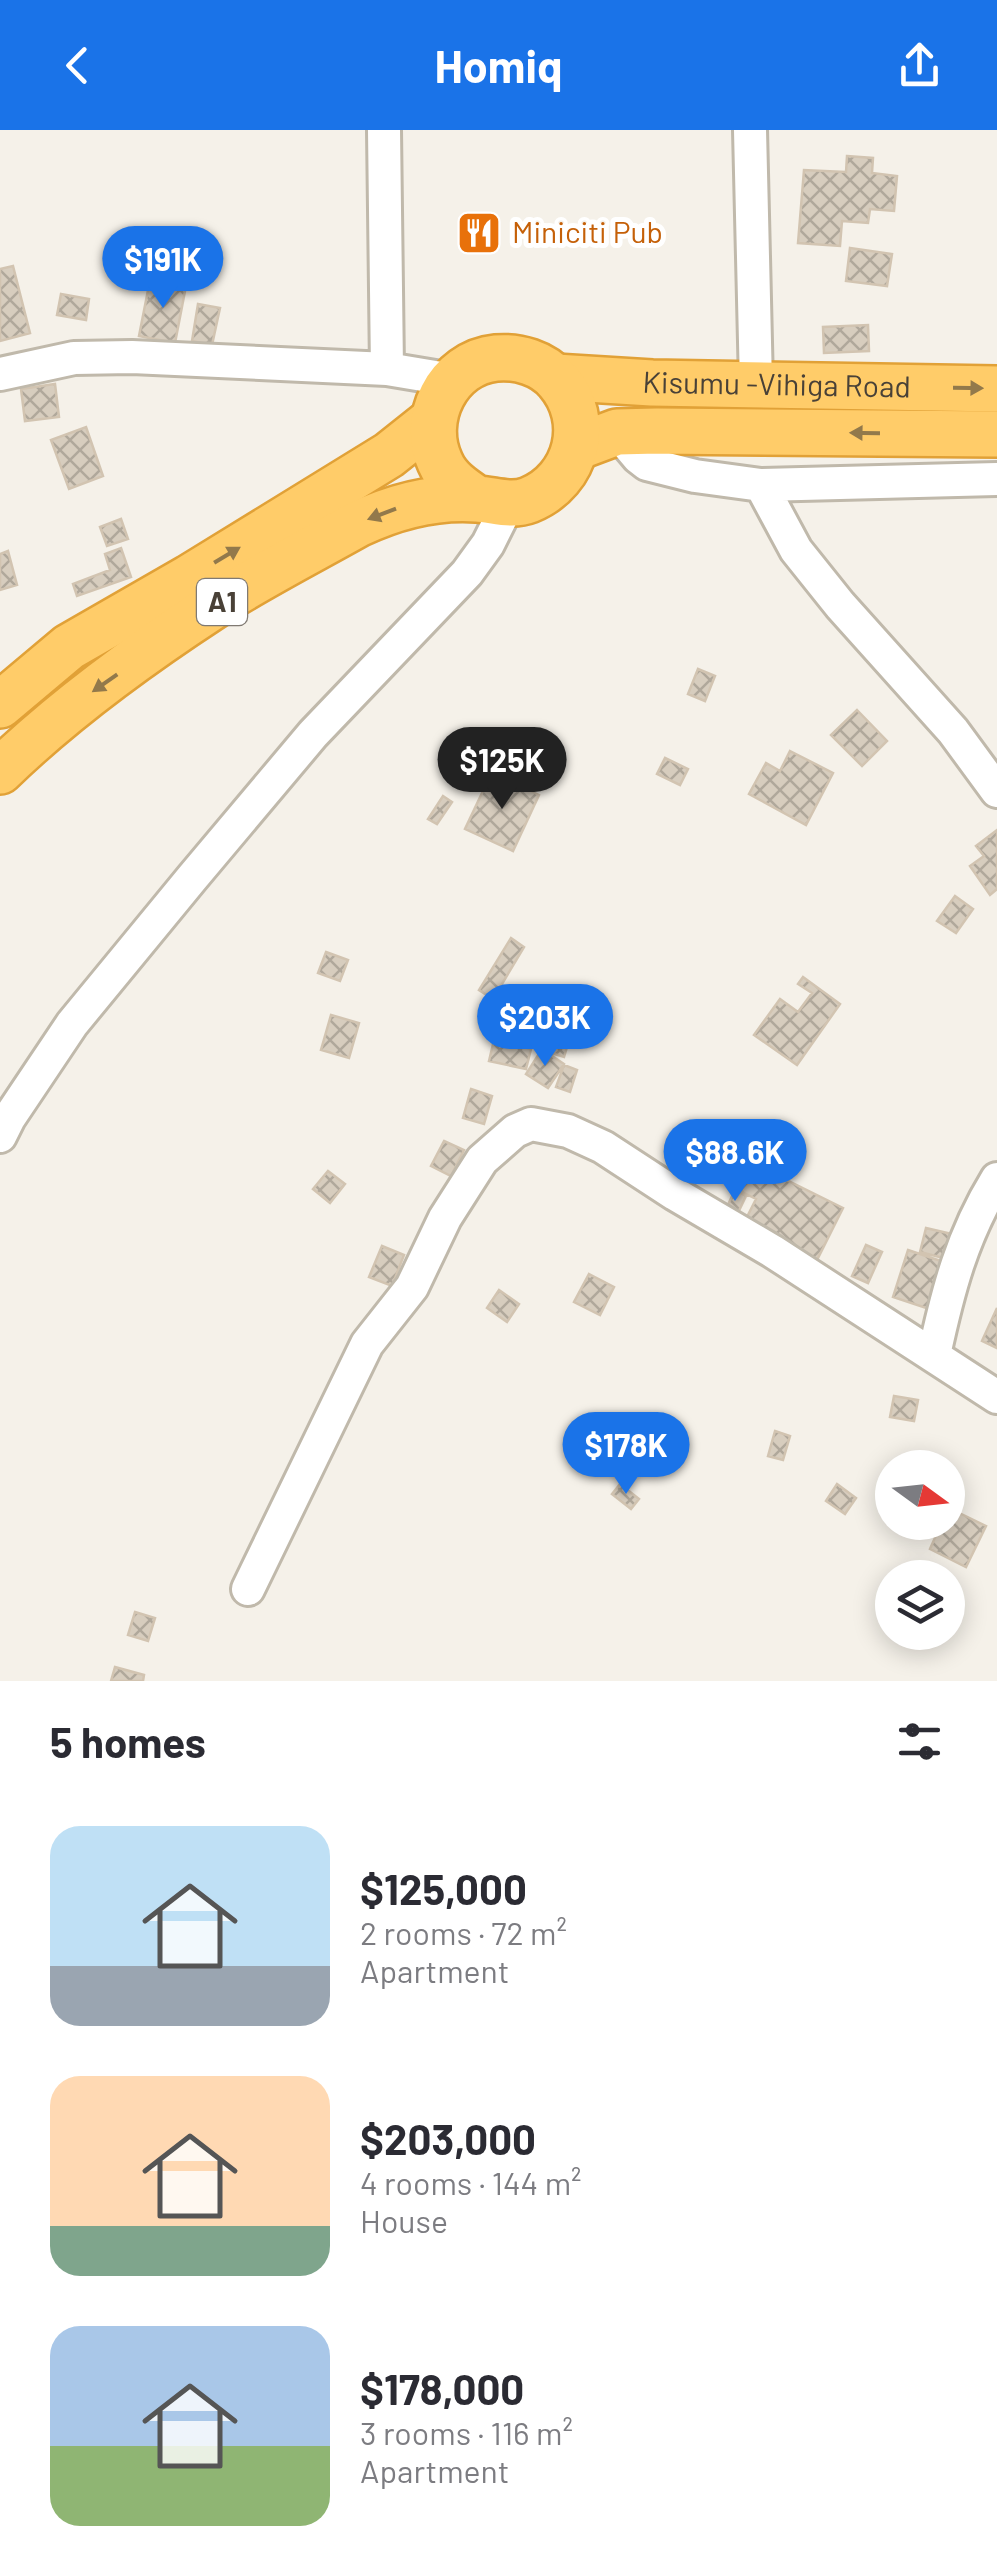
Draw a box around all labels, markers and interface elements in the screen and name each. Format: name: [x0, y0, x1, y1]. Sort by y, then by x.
icon: back: [50, 38, 105, 93]
text: Homiq: [435, 38, 562, 92]
icon: share: [892, 38, 947, 93]
restaurant icon: Miniciti Pub: [456, 210, 502, 256]
place label: Miniciti Pub: [512, 213, 663, 249]
pin: $191K: [93, 226, 233, 311]
text: $191K: [124, 239, 202, 277]
street label: Kisumu -Vihiga Road: [642, 362, 911, 403]
one-way arrow: [952, 380, 984, 396]
one-way arrow: [848, 425, 880, 441]
one-way arrow: [367, 506, 397, 522]
one-way arrow: [213, 546, 240, 565]
road number: A1: [197, 579, 247, 625]
one-way arrow: [92, 673, 118, 692]
pin: $125K: [432, 727, 572, 812]
text: $125K: [460, 740, 544, 778]
pin: $203K: [475, 984, 615, 1069]
text: $203K: [499, 997, 591, 1035]
pin: $88.6K: [654, 1119, 816, 1204]
text: $88.6K: [686, 1132, 784, 1170]
pin: $178K: [556, 1412, 696, 1497]
text: $178K: [585, 1425, 667, 1463]
north arrow: [875, 1450, 965, 1540]
map controls: [875, 1450, 965, 1650]
button: layers: [875, 1560, 965, 1650]
icon: filters: [892, 1714, 947, 1769]
text: 5 homes: [50, 1716, 206, 1766]
text: $125,000: [360, 1863, 527, 1913]
icon: home: [130, 1866, 250, 1986]
text: 2 rooms · 72 m²: [360, 1913, 567, 1951]
text: Apartment: [360, 1951, 509, 1989]
text: $203,000: [360, 2113, 536, 2163]
icon: home: [130, 2116, 250, 2236]
text: 4 rooms · 144 m²: [360, 2163, 582, 2201]
text: House: [360, 2201, 448, 2239]
text: $178,000: [360, 2363, 524, 2413]
icon: home: [130, 2366, 250, 2486]
text: 3 rooms · 116 m²: [360, 2413, 573, 2451]
text: Apartment: [360, 2451, 509, 2489]

